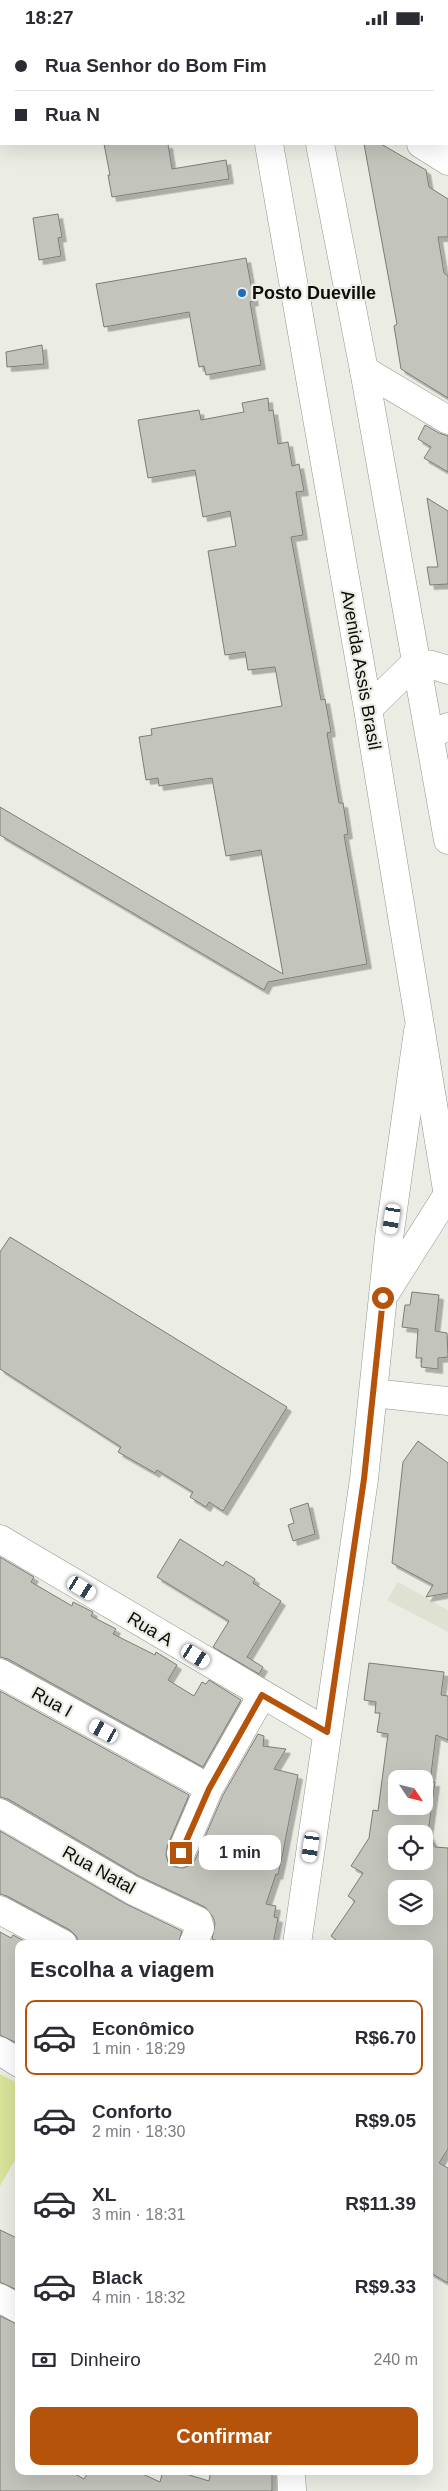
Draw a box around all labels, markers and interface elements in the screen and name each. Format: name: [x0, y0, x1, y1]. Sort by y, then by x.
text: 18:27: [25, 7, 74, 28]
text: Rua Senhor do Bom Fim: [45, 55, 267, 76]
text: Rua N: [45, 104, 100, 125]
place label: Posto Dueville: [252, 283, 376, 303]
marker: Posto Dueville: [236, 287, 248, 299]
street label: Avenida Assis Brasil: [337, 589, 385, 751]
car: [382, 1203, 401, 1235]
route start: [372, 1287, 394, 1309]
car: [65, 1574, 98, 1602]
street label: Rua A: [124, 1608, 176, 1650]
car: [179, 1642, 212, 1670]
street label: Rua I: [28, 1683, 76, 1721]
car: [87, 1717, 120, 1745]
north arrow: [388, 1770, 432, 1815]
map controls: [388, 1770, 433, 1925]
button: locate: [388, 1825, 433, 1870]
car: [301, 1831, 320, 1863]
callout: 1 min: [198, 1835, 281, 1871]
street label: Rua Natal: [59, 1842, 139, 1898]
route end: [170, 1842, 192, 1864]
text: 1 min: [219, 1844, 261, 1861]
button: layers: [388, 1880, 433, 1925]
text: Escolha a viagem: [30, 1957, 215, 1982]
icon: car: [32, 2015, 77, 2060]
text: Econômico: [92, 2018, 194, 2039]
text: R$6.70: [355, 2027, 416, 2048]
text: 1 min · 18:29: [92, 2040, 185, 2057]
icon: car: [32, 2098, 77, 2143]
text: Conforto: [92, 2101, 172, 2122]
text: R$9.05: [355, 2110, 416, 2131]
text: 2 min · 18:30: [92, 2123, 185, 2140]
icon: car: [32, 2181, 77, 2226]
text: XL: [92, 2184, 116, 2205]
text: R$11.39: [345, 2193, 416, 2214]
text: 3 min · 18:31: [92, 2206, 185, 2223]
icon: car: [32, 2264, 77, 2309]
text: Black: [92, 2267, 143, 2288]
text: R$9.33: [355, 2276, 416, 2297]
text: 4 min · 18:32: [92, 2289, 185, 2306]
icon: cash: [30, 2346, 58, 2374]
text: Dinheiro: [70, 2349, 141, 2370]
text: 240 m: [374, 2351, 418, 2368]
button: Confirmar: [30, 2407, 418, 2465]

